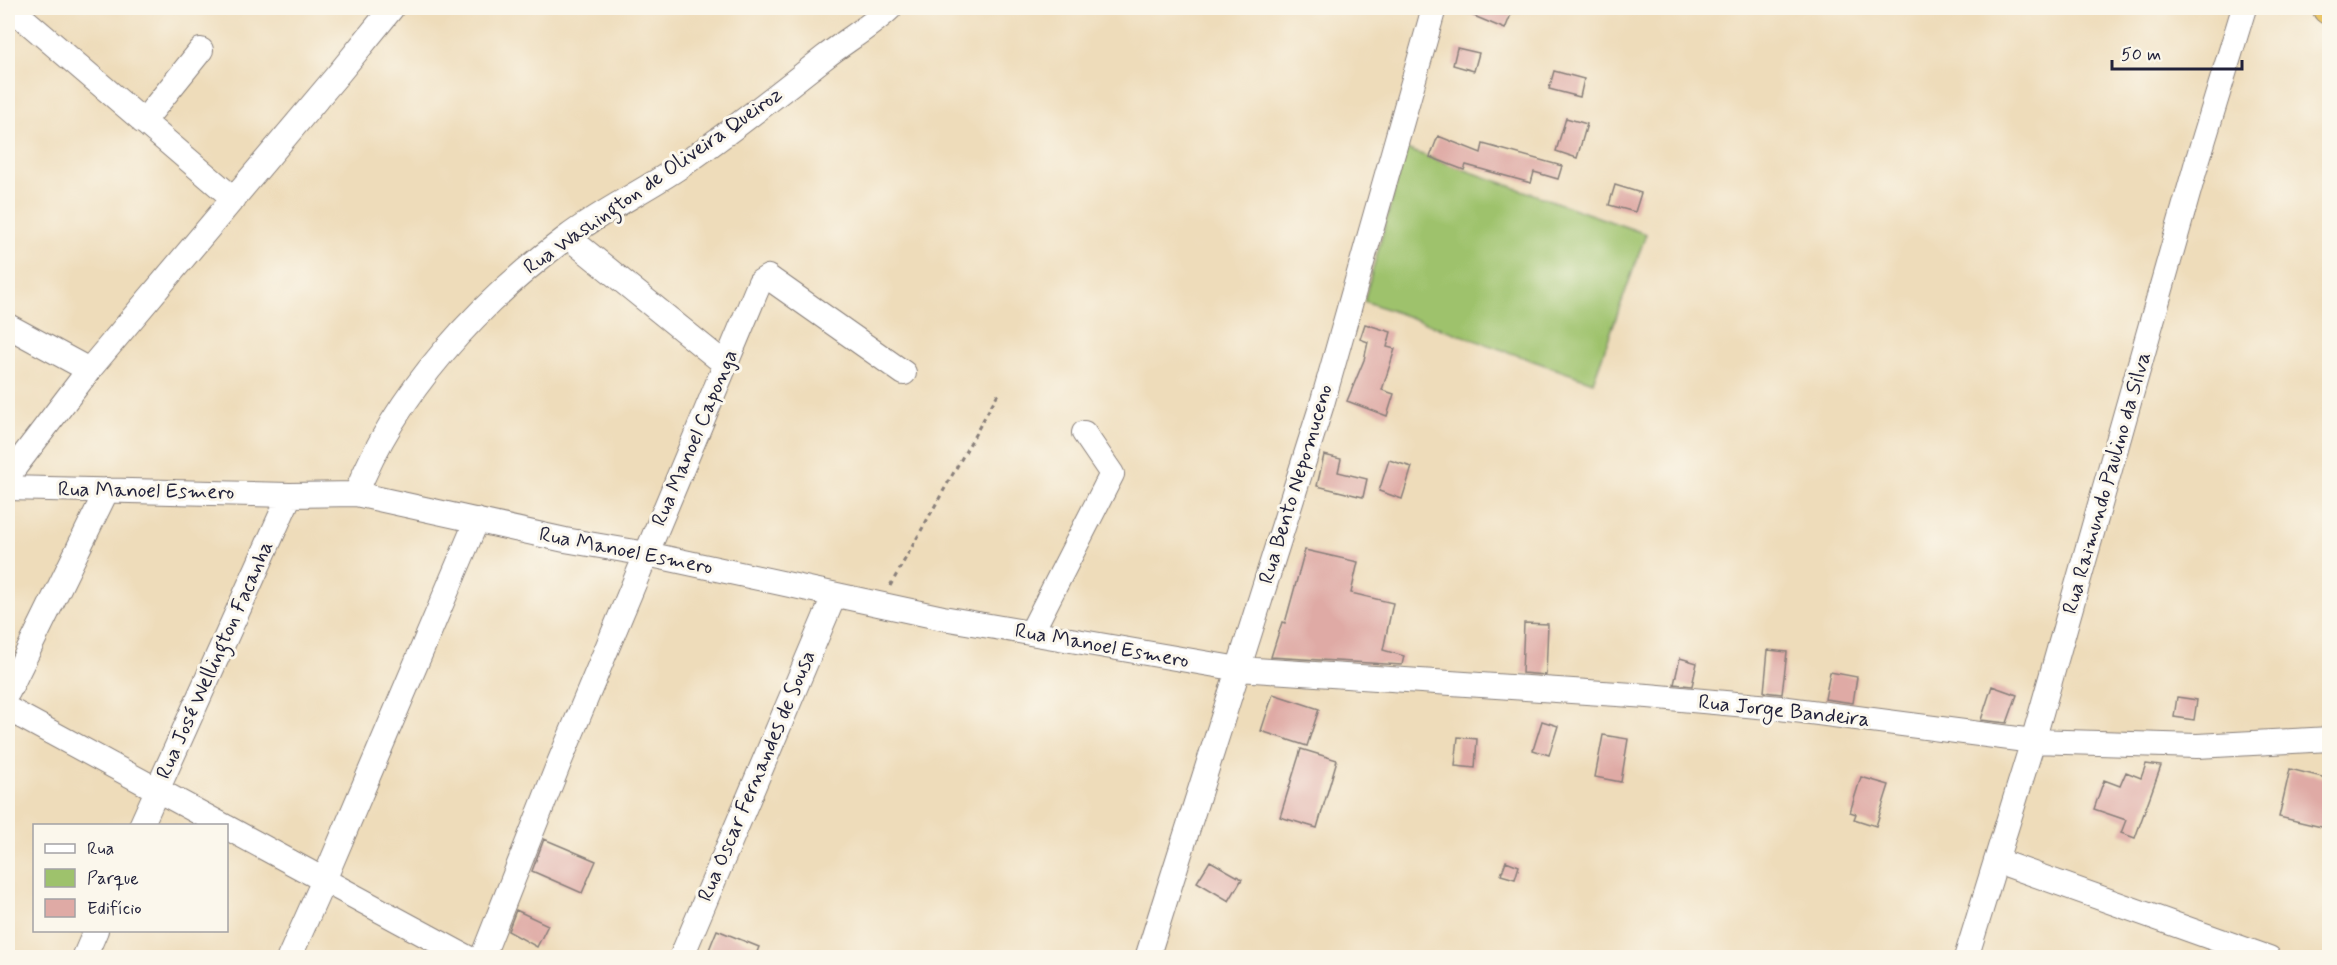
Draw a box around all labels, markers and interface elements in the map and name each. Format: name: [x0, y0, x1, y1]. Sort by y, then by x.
scale bar: [2112, 33, 2242, 71]
text: 50 m: [2121, 43, 2161, 67]
street label: Rua Washington de Oliveira Queiroz: [518, 81, 789, 283]
street label: Rua Manoel Caponga: [645, 345, 745, 531]
street label: Rua Raimundo Paulino da Silva: [2056, 348, 2158, 618]
street label: Rua Bento Nepomuceno: [1252, 381, 1340, 587]
street label: Rua Manoel Esmero: [58, 475, 234, 507]
street label: Rua Manoel Esmero: [537, 520, 715, 582]
street label: Rua José Wellington Facanha: [150, 537, 282, 784]
street label: Rua Manoel Esmero: [1013, 617, 1191, 675]
street label: Rua Oscar Fernandes de Sousa: [691, 646, 823, 906]
street label: Rua Jorge Bandeira: [1697, 688, 1871, 735]
legend: [33, 824, 228, 932]
text: Rua: [87, 837, 114, 861]
text: Parque: [87, 867, 139, 891]
text: Edifício: [87, 897, 142, 921]

